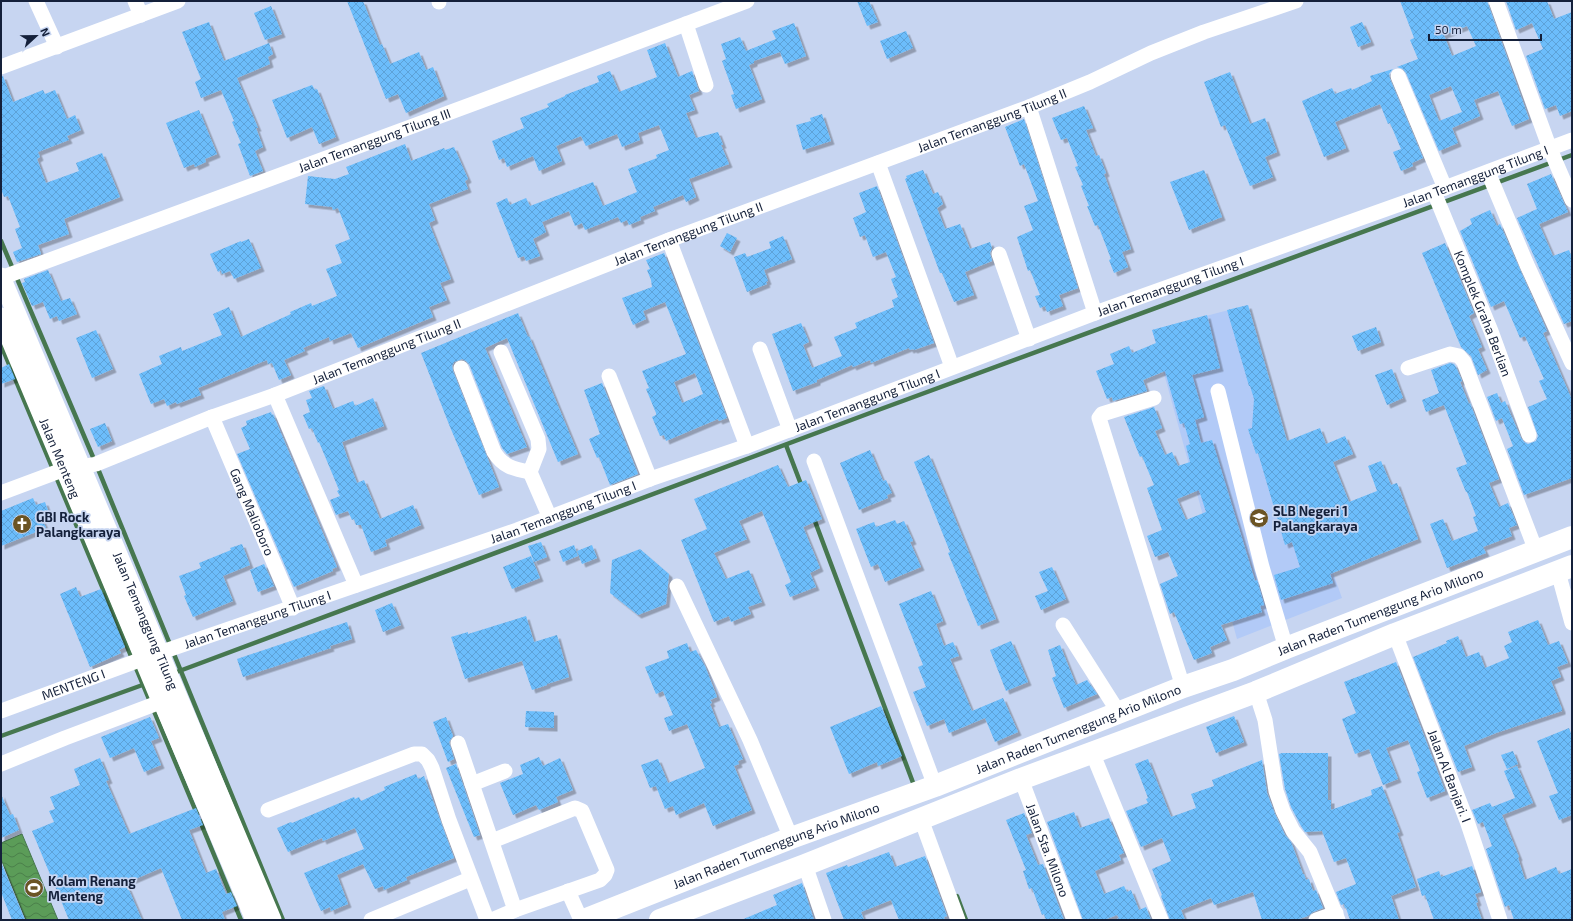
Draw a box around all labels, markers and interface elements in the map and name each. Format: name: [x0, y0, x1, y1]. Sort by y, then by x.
north arrow: [16, 16, 56, 56]
scale bar: [1429, 16, 1541, 42]
text: 50 m: [1435, 22, 1462, 36]
text: N: [38, 26, 53, 38]
street label: Jalan Temanggung Tilung II: [915, 85, 1069, 156]
street label: Jalan Temanggung Tilung III: [296, 105, 453, 176]
street label: Jalan Temanggung Tilung I: [1400, 142, 1550, 211]
street label: Jalan Temanggung Tilung II: [612, 198, 765, 269]
street label: Komplek Graha Berlian: [1451, 248, 1515, 379]
street label: Jalan Temanggung Tilung I: [1095, 253, 1246, 320]
street label: Jalan Temanggung Tilung II: [310, 315, 463, 387]
street label: Jalan Temanggung Tilung I: [792, 365, 942, 435]
street label: Jalan Menteng: [36, 415, 84, 501]
street label: Gang Malioboro: [227, 466, 278, 558]
street label: Jalan Temanggung Tilung I: [488, 477, 638, 547]
place label: SLB Negeri 1 Palangkaraya: [1273, 503, 1358, 534]
school or university icon: SLB Negeri 1 Palangkaraya: [1248, 507, 1270, 529]
place label: GBI Rock Palangkaraya: [36, 509, 121, 540]
church icon: GBI Rock Palangkaraya: [11, 513, 33, 535]
street label: Jalan Temanggung Tilung: [110, 549, 182, 692]
street label: Jalan Raden Tumenggung Ario Milono: [1275, 564, 1485, 659]
street label: Jalan Temanggung Tilung I: [182, 587, 333, 652]
street label: MENTENG I: [39, 665, 107, 703]
street label: Jalan Raden Tumenggung Ario Milono: [973, 681, 1183, 777]
street label: Jalan Al Banjari. I: [1425, 727, 1475, 825]
street label: Jalan Raden Tumenggung Ario Milono: [670, 799, 881, 892]
street label: Jalan Sta. Milono: [1023, 801, 1073, 899]
place label: Kolam Renang Menteng: [48, 873, 136, 904]
sports icon: Kolam Renang Menteng: [23, 877, 45, 899]

